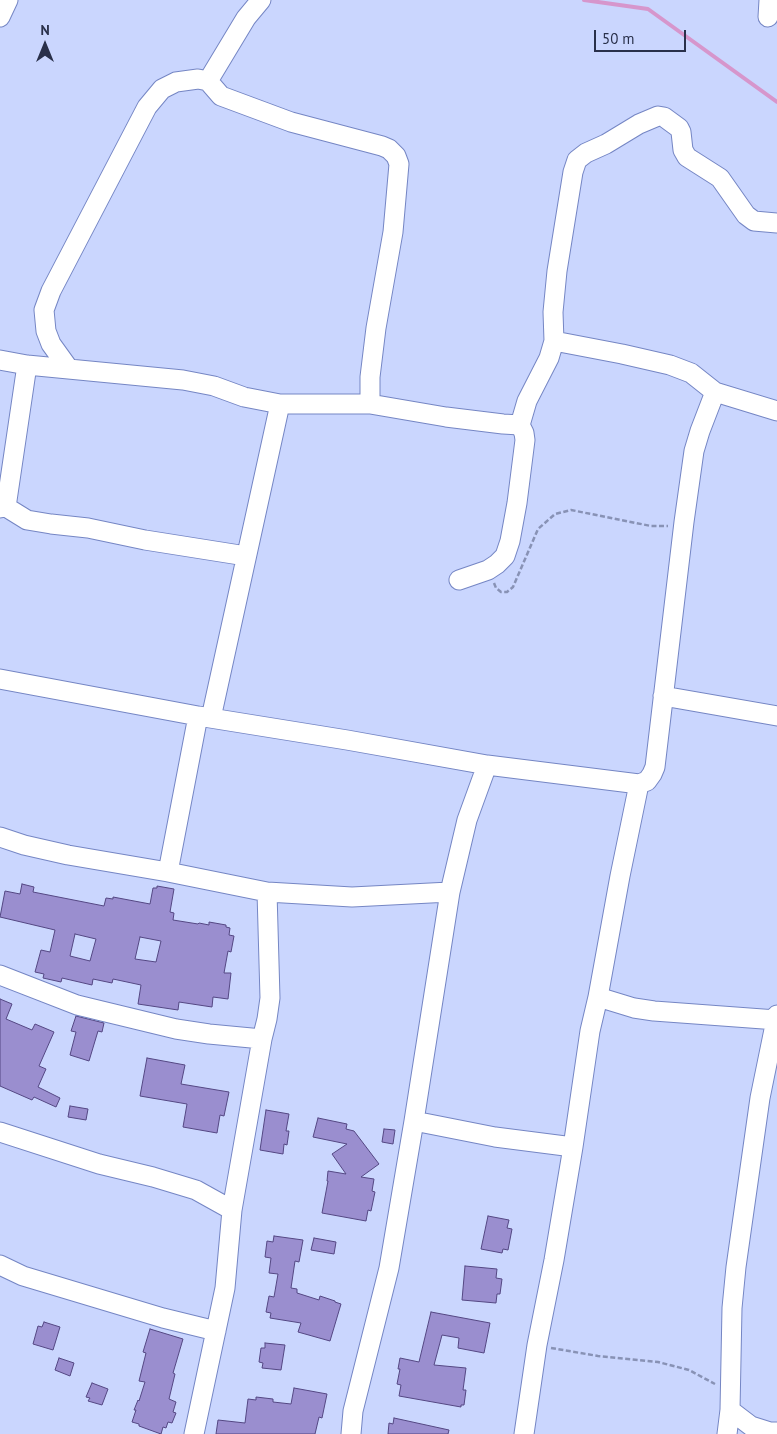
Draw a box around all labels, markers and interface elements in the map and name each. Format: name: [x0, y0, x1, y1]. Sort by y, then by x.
north arrow: [20, 20, 70, 70]
scale bar: [597, 20, 690, 52]
text: N: [40, 21, 50, 39]
text: 50 m: [602, 29, 635, 48]

